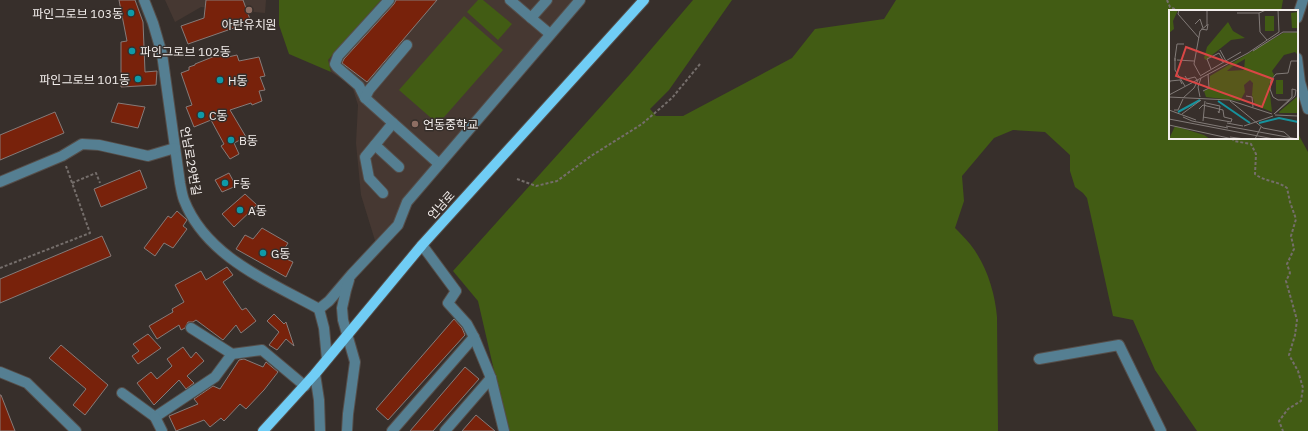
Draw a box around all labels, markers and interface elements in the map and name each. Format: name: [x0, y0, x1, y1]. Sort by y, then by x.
marker: 아란유치원: [244, 5, 254, 15]
place label: 파인그로브 103동: [32, 6, 123, 21]
marker: 파인그로브 103동: [126, 8, 136, 18]
inset map: [1169, 10, 1298, 139]
place label: 아란유치원: [221, 17, 277, 32]
place label: 파인그로브 102동: [140, 44, 231, 59]
marker: 파인그로브 102동: [127, 46, 137, 56]
place label: 파인그로브 101동: [39, 72, 130, 87]
place label: H동: [228, 73, 248, 88]
marker: 파인그로브 101동: [133, 74, 143, 84]
marker: H동: [215, 75, 225, 85]
place label: C동: [209, 108, 228, 123]
marker: C동: [196, 110, 206, 120]
place label: 언동중학교: [423, 117, 478, 132]
marker: 언동중학교: [410, 119, 420, 129]
street label: 언남로29번길: [178, 125, 204, 197]
place label: B동: [239, 133, 258, 148]
marker: B동: [226, 135, 236, 145]
place label: F동: [233, 176, 251, 191]
marker: F동: [220, 178, 230, 188]
street label: 언남로: [424, 188, 458, 222]
place label: A동: [248, 203, 267, 218]
marker: A동: [235, 205, 245, 215]
place label: G동: [271, 246, 290, 261]
marker: G동: [258, 248, 268, 258]

